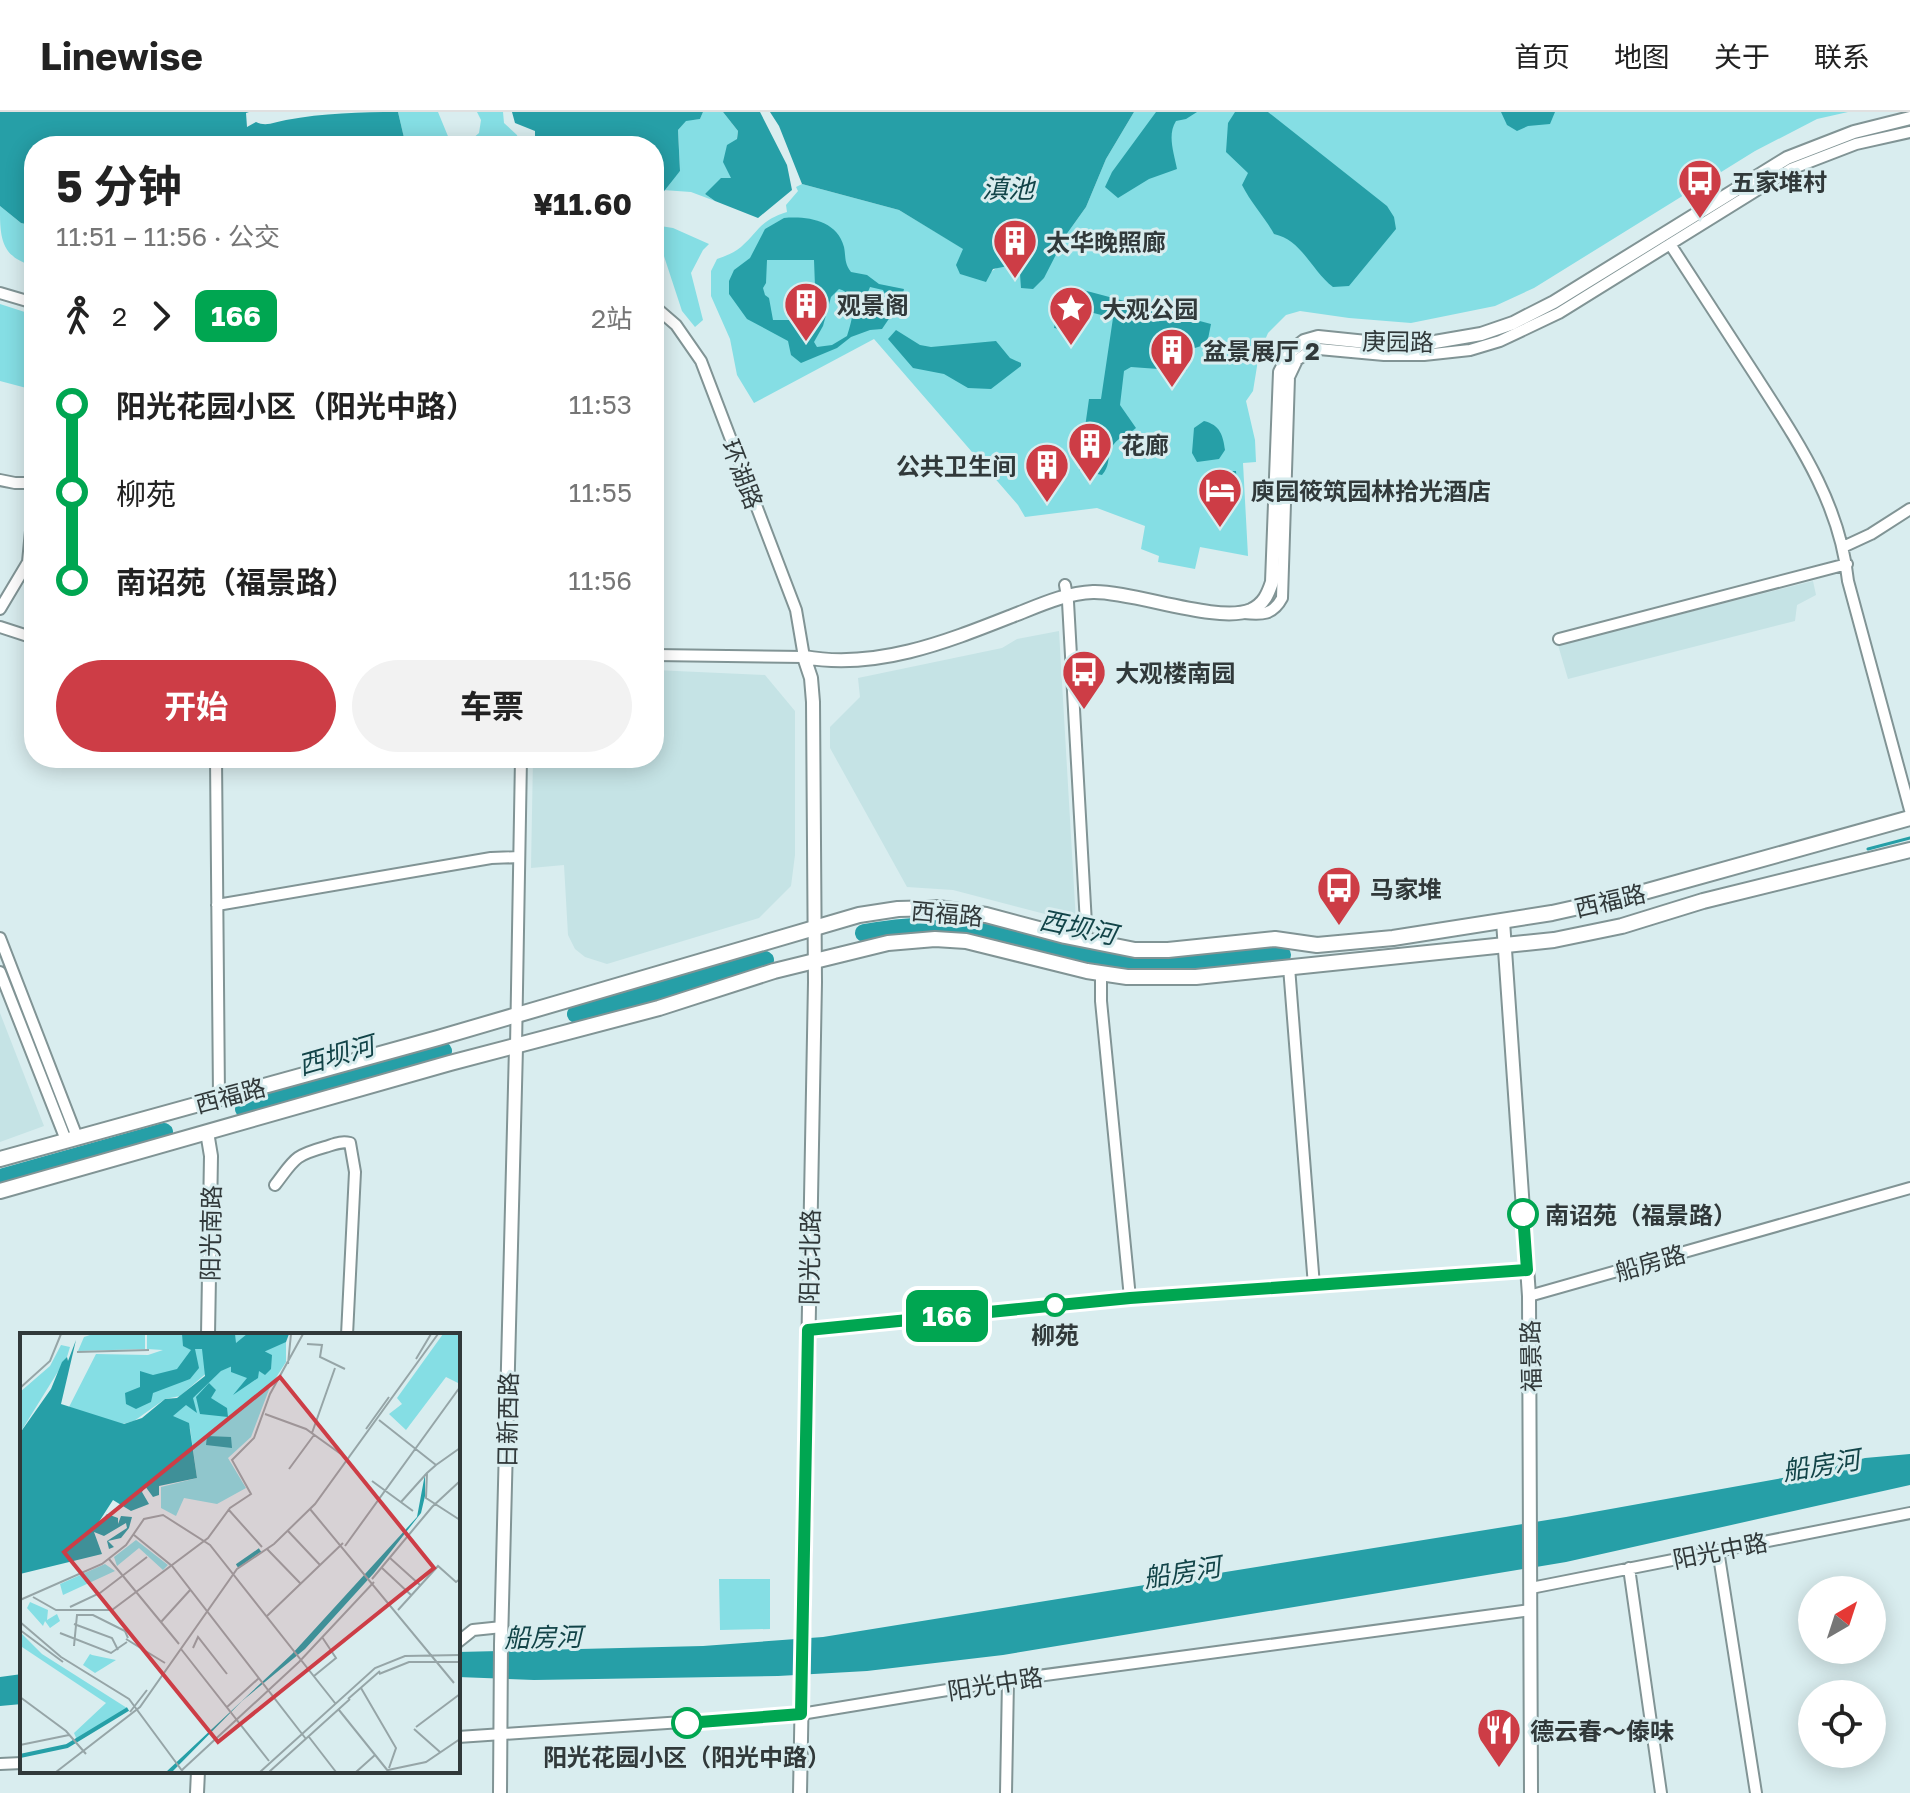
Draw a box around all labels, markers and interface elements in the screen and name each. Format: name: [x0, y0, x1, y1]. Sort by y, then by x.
text: Linewise: [40, 33, 203, 78]
text: 首页: [1514, 40, 1570, 73]
text: 地图: [1614, 40, 1670, 73]
text: 关于: [1714, 40, 1770, 73]
text: 联系: [1814, 40, 1870, 73]
bus stop icon: 五家堆村: [1676, 157, 1724, 220]
text: 5 分钟: [56, 159, 182, 212]
place label: 五家堆村: [1731, 167, 1827, 196]
water label: 滇池: [982, 173, 1037, 204]
text: ¥11.60: [533, 186, 632, 222]
building icon: 太华晚照廊: [991, 217, 1039, 280]
text: 11:51 – 11:56 · 公交: [56, 221, 280, 252]
place label: 太华晚照廊: [1046, 227, 1166, 256]
building icon: 观景阁: [782, 280, 830, 343]
place icon: 大观公园: [1047, 284, 1095, 347]
place label: 观景阁: [837, 290, 909, 319]
icon: walk: [56, 294, 100, 338]
icon: forward: [139, 294, 183, 338]
place label: 大观公园: [1102, 294, 1198, 323]
text: 166: [211, 299, 261, 332]
text: 2: [112, 301, 127, 332]
text: 2站: [591, 303, 632, 334]
building icon: 盆景展厅 2: [1148, 326, 1196, 389]
street label: 庚园路: [1362, 326, 1434, 356]
place label: 盆景展厅 2: [1203, 336, 1320, 365]
text: 阳光花园小区（阳光中路）: [116, 388, 476, 424]
text: 11:53: [569, 389, 632, 420]
building icon: 花廊: [1066, 420, 1114, 483]
place label: 花廊: [1121, 430, 1169, 459]
street label: 环湖路: [717, 435, 769, 513]
building icon: 公共卫生间: [1023, 441, 1071, 504]
place label: 公共卫生间: [896, 451, 1016, 480]
hotel icon: 庾园筱筑园林拾光酒店: [1196, 466, 1244, 529]
text: 柳苑: [116, 476, 176, 512]
place label: 庾园筱筑园林拾光酒店: [1251, 476, 1491, 505]
text: 11:55: [569, 477, 632, 508]
text: 南诏苑（福景路）: [116, 564, 356, 600]
text: 11:56: [568, 565, 632, 596]
bus stop icon: 大观楼南园: [1060, 648, 1108, 711]
place label: 大观楼南园: [1115, 658, 1235, 687]
button: 开始: [56, 660, 336, 752]
button: 车票: [352, 660, 632, 752]
bus stop icon: 马家堆: [1315, 864, 1363, 927]
place label: 马家堆: [1370, 874, 1442, 903]
street label: 西福路: [1572, 878, 1648, 922]
street label: 西福路: [910, 895, 984, 931]
water label: 西坝河: [1037, 904, 1124, 951]
water label: 西坝河: [294, 1028, 383, 1081]
street label: 西福路: [191, 1072, 269, 1118]
street label: 阳光南路: [195, 1185, 225, 1281]
marker: 南诏苑（福景路）: [1508, 1199, 1538, 1229]
place label: 南诏苑（福景路）: [1545, 1200, 1737, 1229]
street label: 阳光北路: [794, 1209, 824, 1305]
street label: 船房路: [1611, 1238, 1689, 1286]
line badge: 166: [901, 1290, 993, 1342]
marker: 柳苑: [1044, 1294, 1066, 1316]
text: 166: [922, 1299, 972, 1332]
place label: 柳苑: [1031, 1320, 1079, 1349]
street label: 福景路: [1515, 1320, 1545, 1392]
inset map: [20, 1333, 460, 1773]
street label: 日新西路: [492, 1372, 522, 1468]
water label: 船房河: [1780, 1443, 1867, 1486]
street label: 阳光中路: [1670, 1527, 1770, 1573]
water label: 船房河: [1141, 1550, 1228, 1593]
north arrow: [1798, 1576, 1886, 1664]
map controls: [1798, 1576, 1886, 1768]
water label: 船房河: [504, 1621, 587, 1653]
street label: 阳光中路: [945, 1661, 1045, 1705]
button: locate: [1798, 1680, 1886, 1768]
restaurant icon: 德云春～傣味: [1475, 1706, 1523, 1769]
marker: 阳光花园小区（阳光中路）: [672, 1708, 702, 1738]
place label: 德云春～傣味: [1530, 1716, 1674, 1745]
place label: 阳光花园小区（阳光中路）: [543, 1742, 831, 1771]

